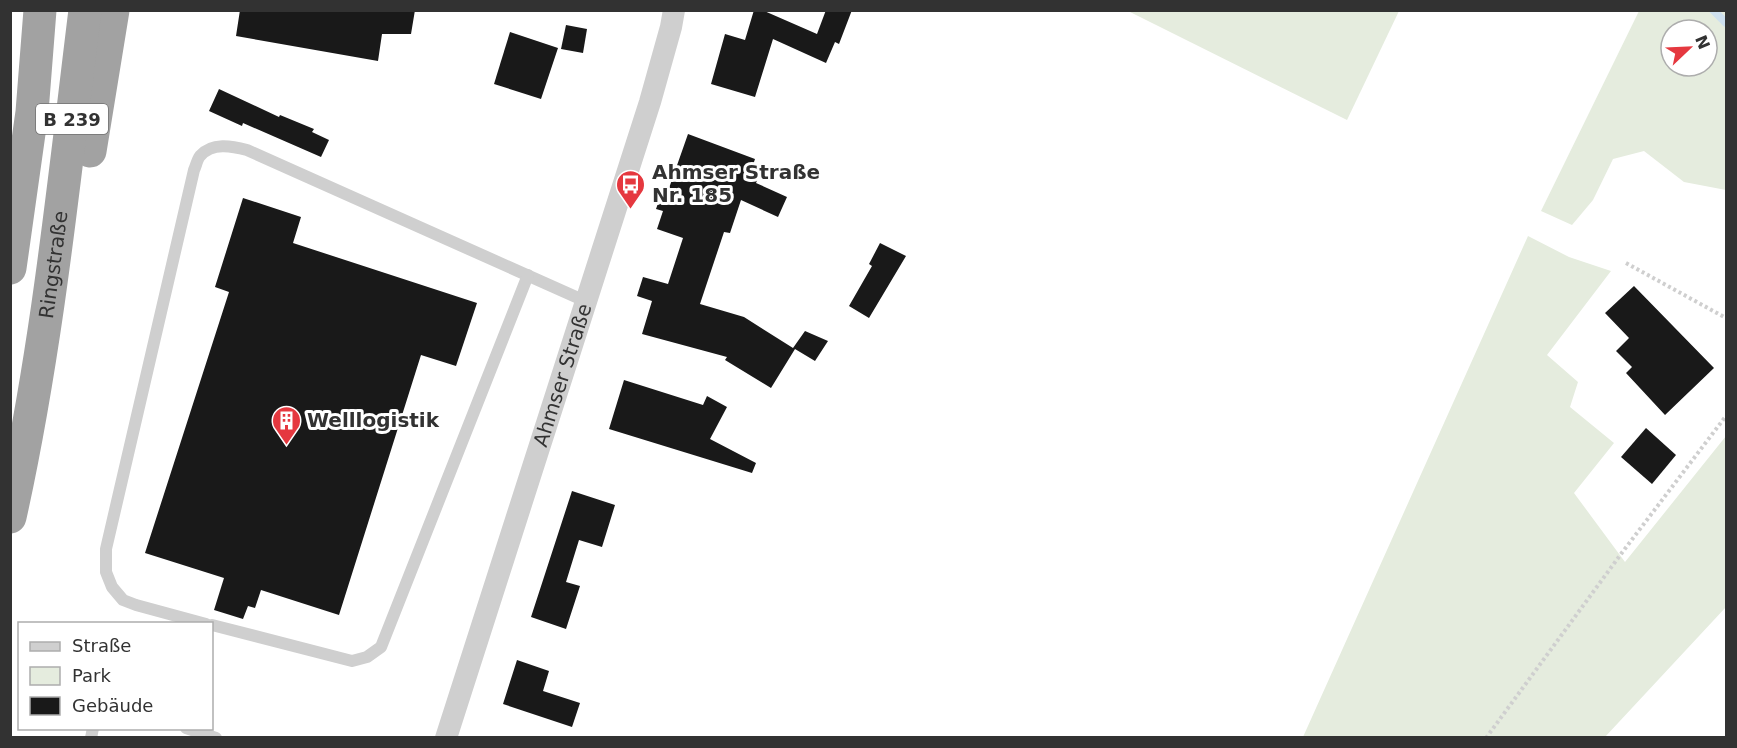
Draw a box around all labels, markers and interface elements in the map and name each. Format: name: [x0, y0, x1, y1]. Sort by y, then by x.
north arrow: [1659, 18, 1719, 78]
text: N: [1691, 32, 1714, 52]
road number: B 239: [36, 104, 108, 134]
place label: Ahmser Straße Nr. 185: [652, 160, 820, 207]
bus stop icon: Ahmser Straße Nr. 185: [615, 168, 647, 210]
street label: Ringstraße: [34, 209, 72, 320]
street label: Ahmser Straße: [528, 301, 597, 450]
building icon: Welllogistik: [270, 404, 302, 446]
place label: Welllogistik: [307, 408, 440, 432]
legend: [18, 622, 213, 730]
text: Straße: [72, 635, 131, 656]
text: Park: [72, 665, 111, 686]
text: Gebäude: [72, 695, 153, 716]

